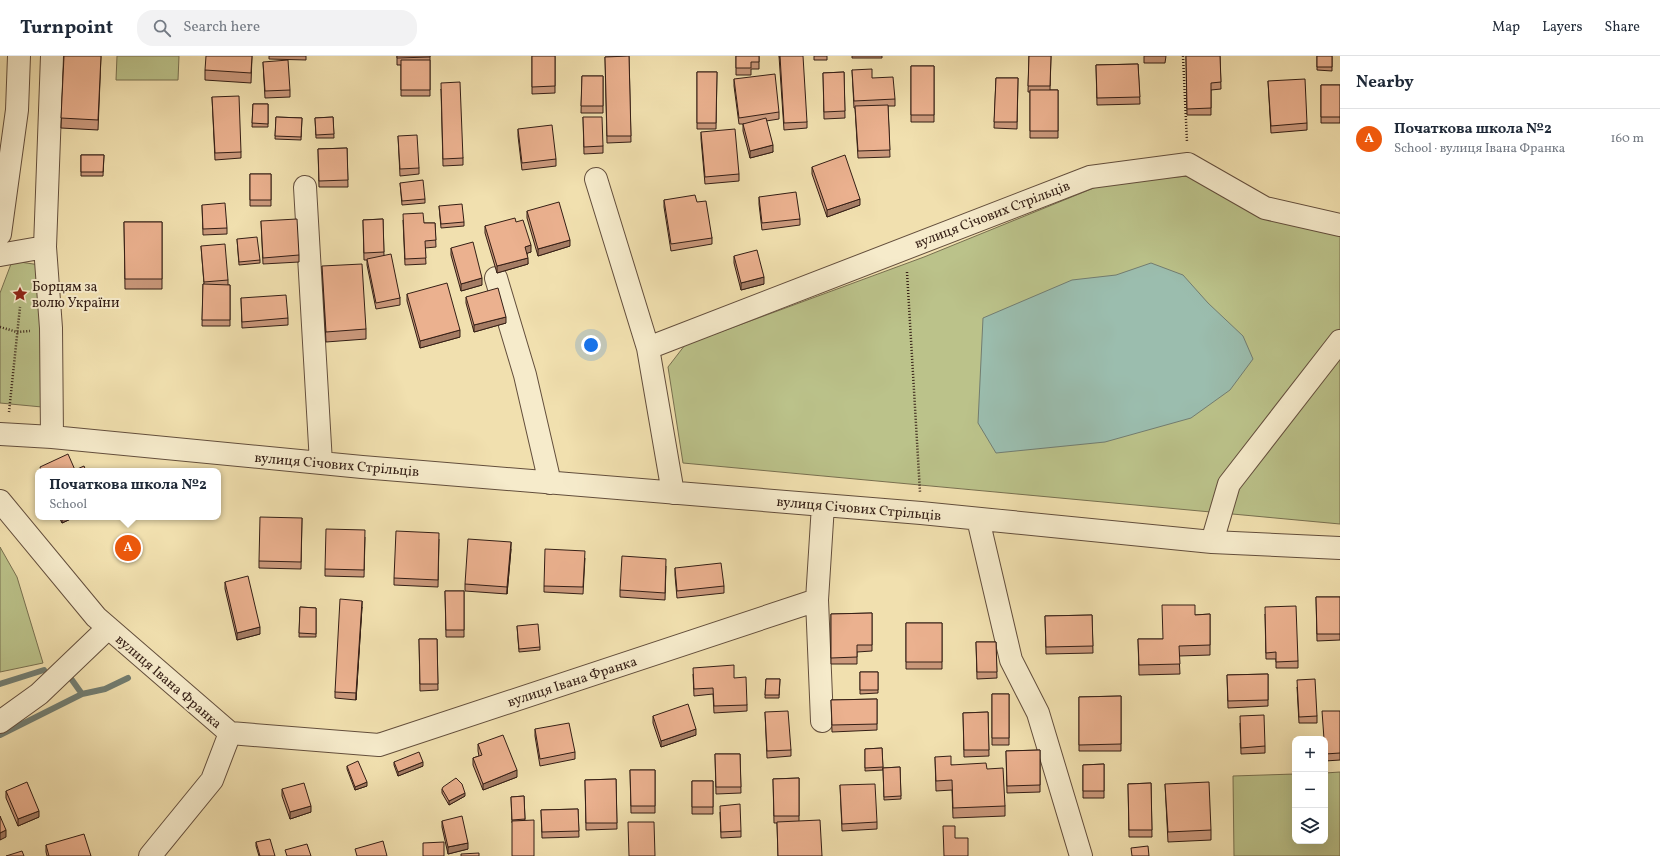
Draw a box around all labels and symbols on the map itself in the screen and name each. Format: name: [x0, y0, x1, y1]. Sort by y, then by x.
street label: вулиця Січових Стрільців: [912, 177, 1073, 254]
place label: Борцям за волю України: [32, 278, 120, 313]
place icon: Борцям за волю України: [11, 285, 29, 303]
your location: [581, 335, 601, 355]
street label: вулиця Січових Стрільців: [254, 449, 420, 482]
street label: вулиця Січових Стрільців: [776, 493, 942, 526]
pin: A: [115, 533, 141, 563]
street label: вулиця Івана Франка: [111, 631, 225, 734]
street label: вулиця Івана Франка: [505, 652, 640, 712]

